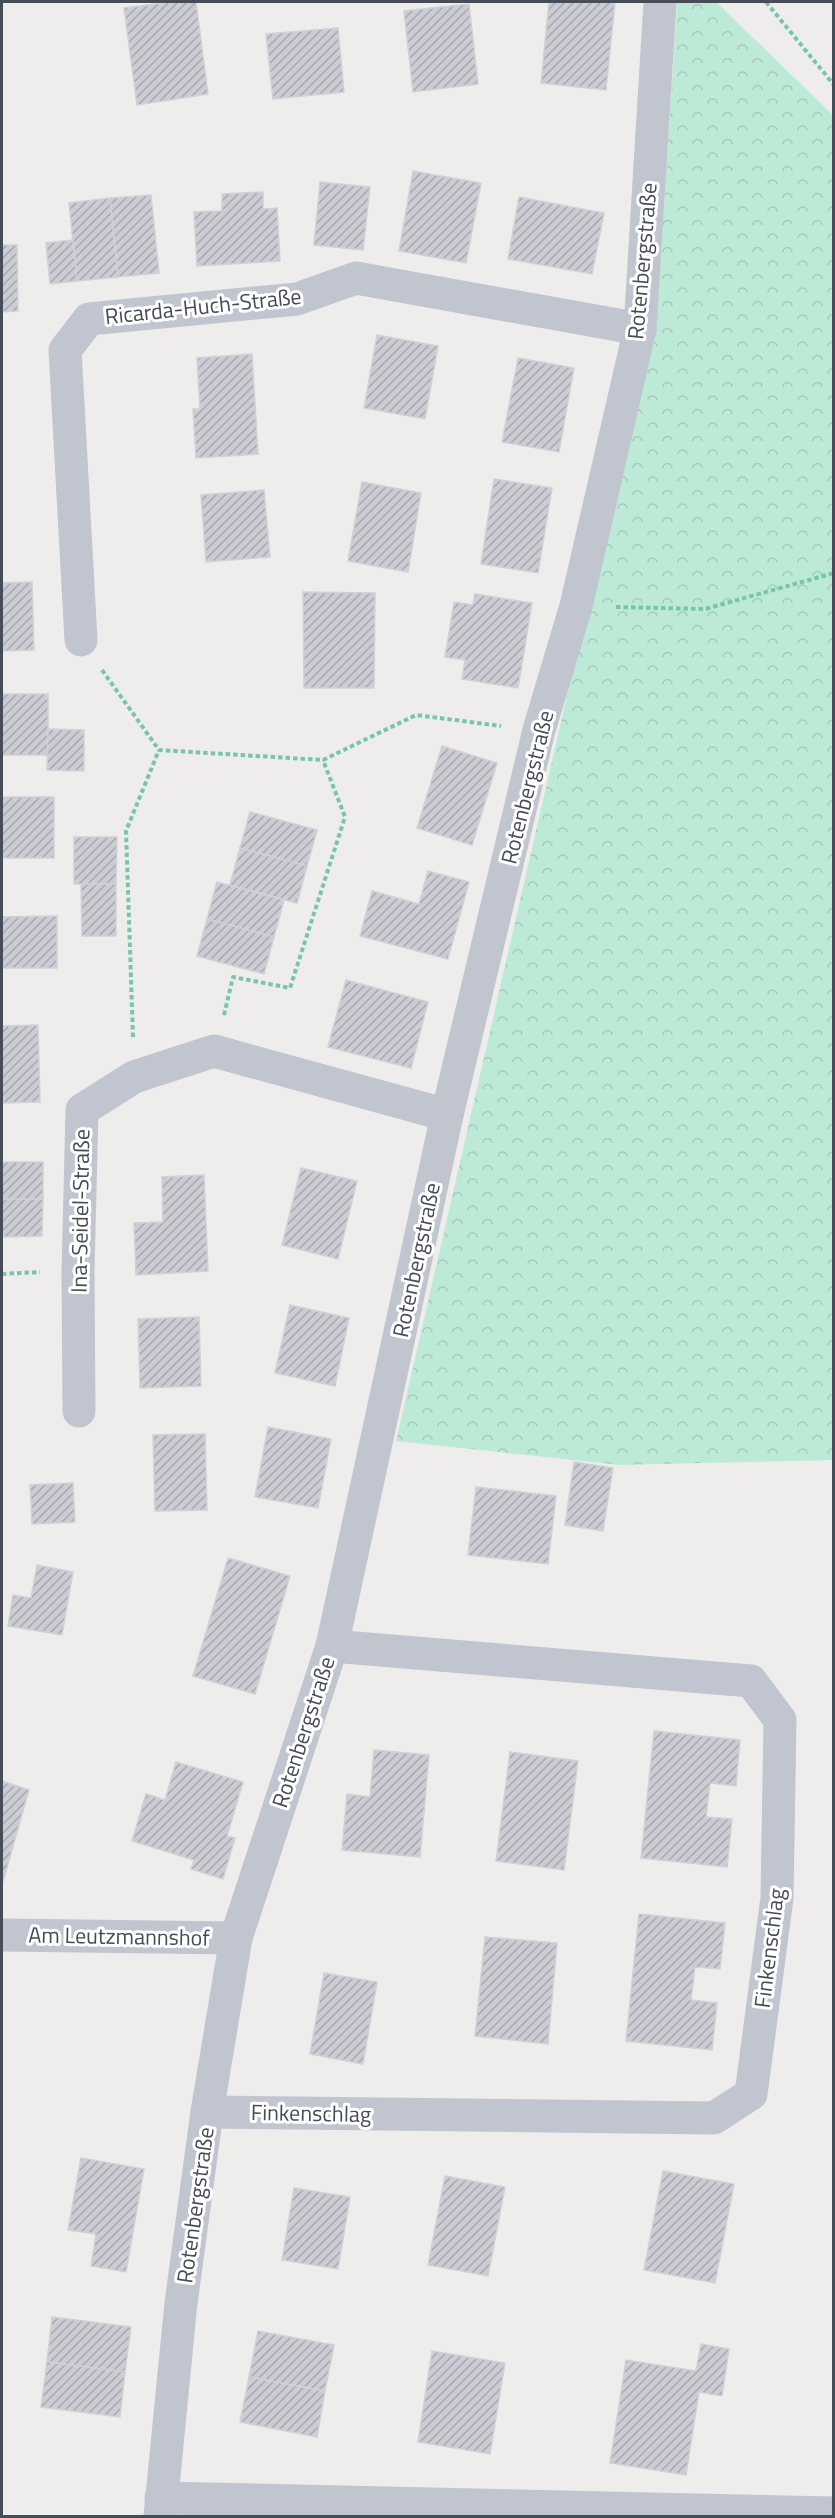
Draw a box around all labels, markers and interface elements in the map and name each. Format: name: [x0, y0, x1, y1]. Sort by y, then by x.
street label: Rotenbergstraße: [618, 181, 666, 341]
street label: Ricarda-Huch-Straße: [103, 279, 303, 333]
street label: Rotenbergstraße: [491, 707, 563, 867]
street label: Ina-Seidel-Straße: [62, 1129, 98, 1293]
street label: Rotenbergstraße: [383, 1180, 449, 1340]
street label: Rotenbergstraße: [263, 1652, 343, 1812]
street label: Finkenschlag: [745, 1886, 793, 2010]
street label: Am Leutzmannshof: [28, 1917, 211, 1955]
street label: Finkenschlag: [250, 2095, 372, 2131]
street label: Rotenbergstraße: [167, 2125, 223, 2285]

